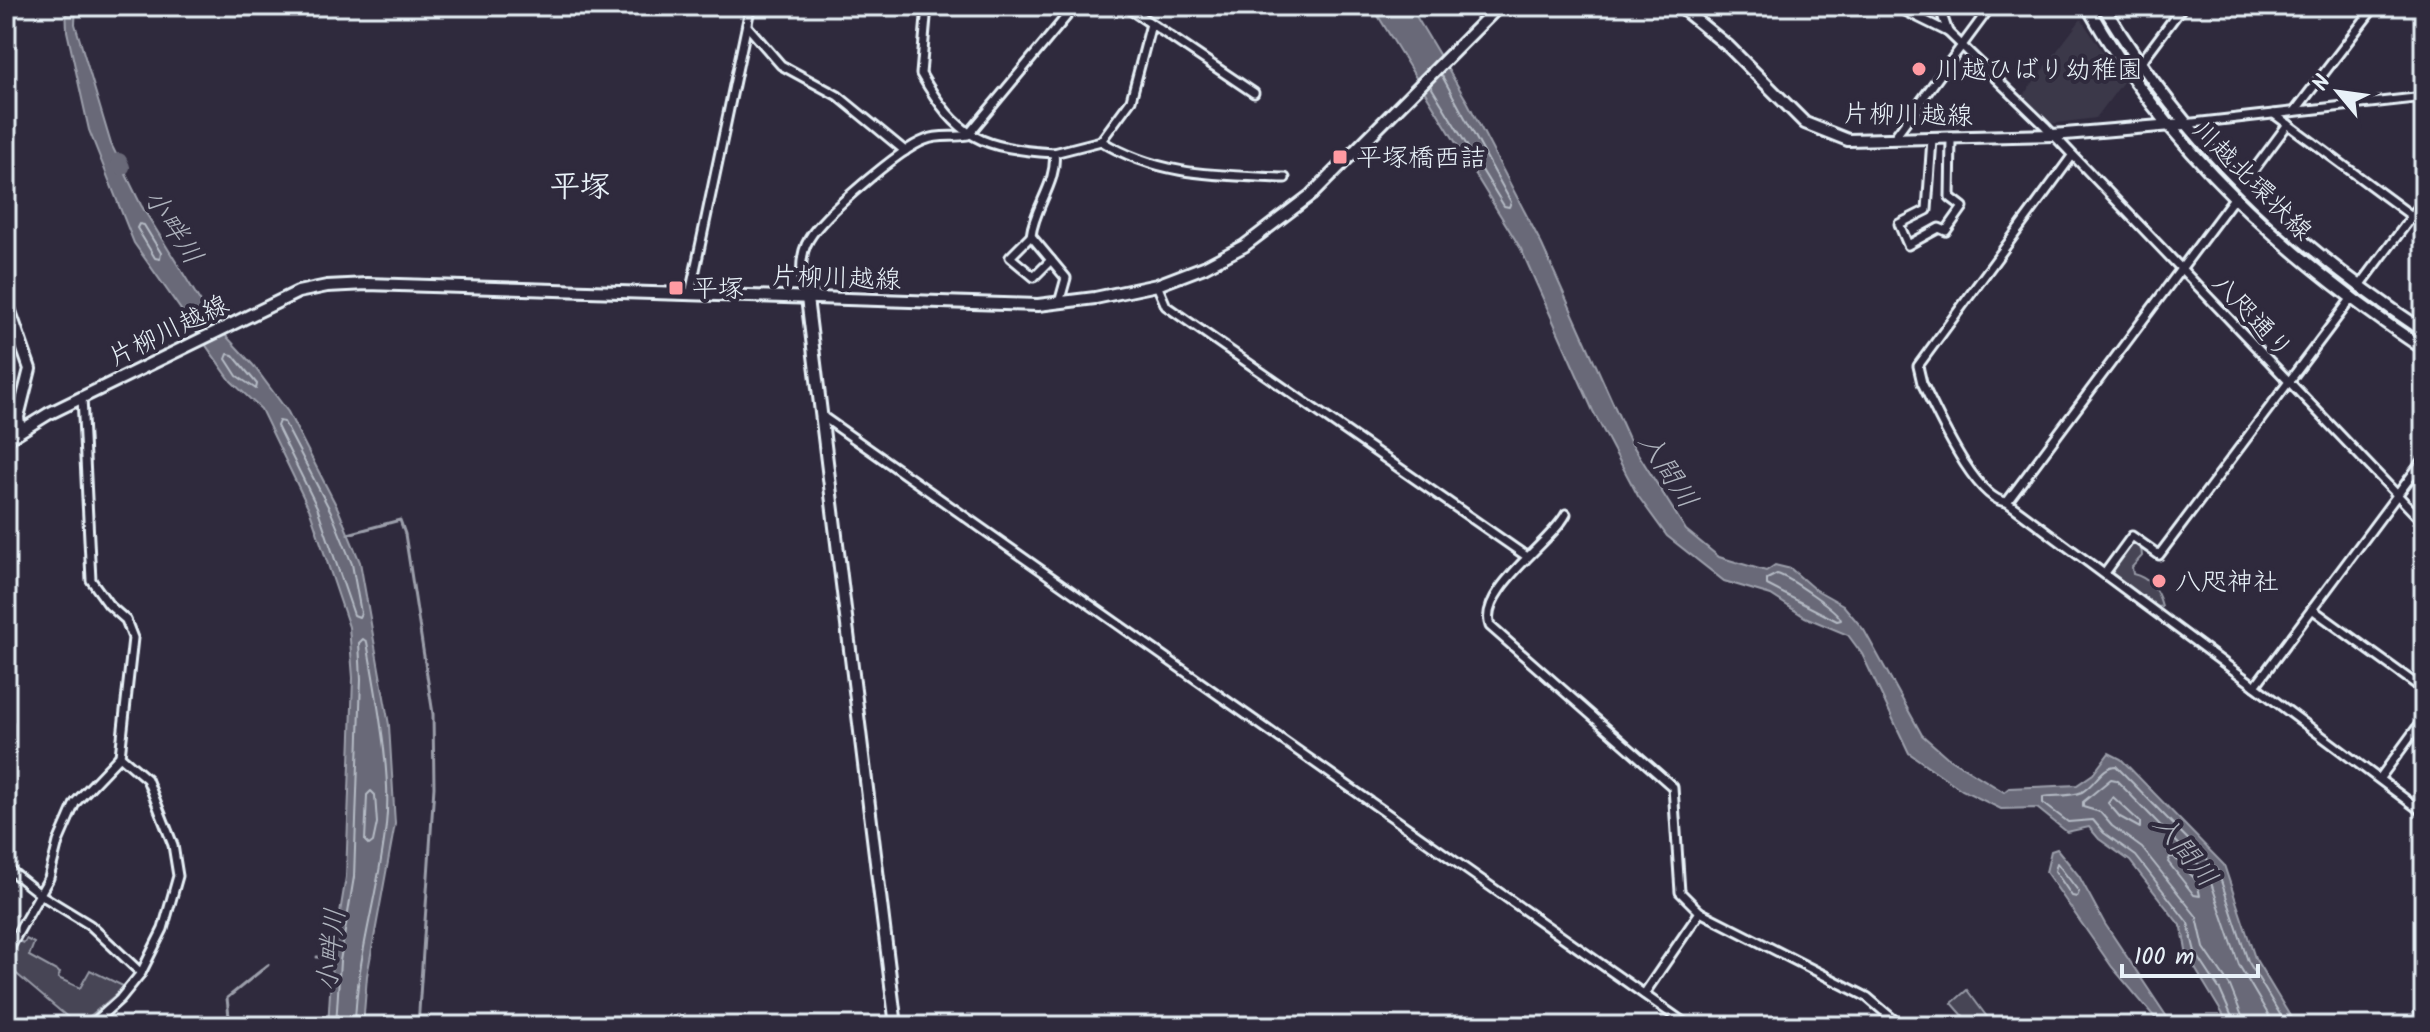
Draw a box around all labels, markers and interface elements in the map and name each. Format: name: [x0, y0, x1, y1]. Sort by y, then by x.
place label: 川越ひばり幼稚園: [1935, 50, 2143, 92]
north arrow: [2298, 52, 2378, 132]
marker: 川越ひばり幼稚園: [1910, 60, 1928, 78]
text: N: [2304, 69, 2341, 98]
street label: 片柳川越線: [1843, 94, 1973, 138]
street label: 川越北環状線: [2182, 111, 2322, 251]
place label: 平塚橋西詰: [1356, 138, 1486, 180]
marker: 平塚橋西詰: [1331, 148, 1349, 166]
district label: 平塚: [550, 164, 610, 212]
water label: 小畔川: [130, 180, 214, 275]
street label: 片柳川越線: [770, 256, 902, 302]
street label: 八咫通り: [2201, 265, 2302, 370]
place label: 平塚: [692, 269, 744, 311]
marker: 平塚: [667, 279, 685, 297]
street label: 片柳川越線: [101, 284, 237, 379]
water label: 入間川: [1625, 424, 1709, 519]
place label: 八咫神社: [2175, 562, 2279, 604]
marker: 八咫神社: [2150, 572, 2168, 590]
water label: 入間川: [2140, 805, 2228, 898]
water label: 小畔川: [306, 906, 359, 994]
scale bar: [2122, 928, 2258, 978]
text: 100 m: [2134, 938, 2194, 977]

